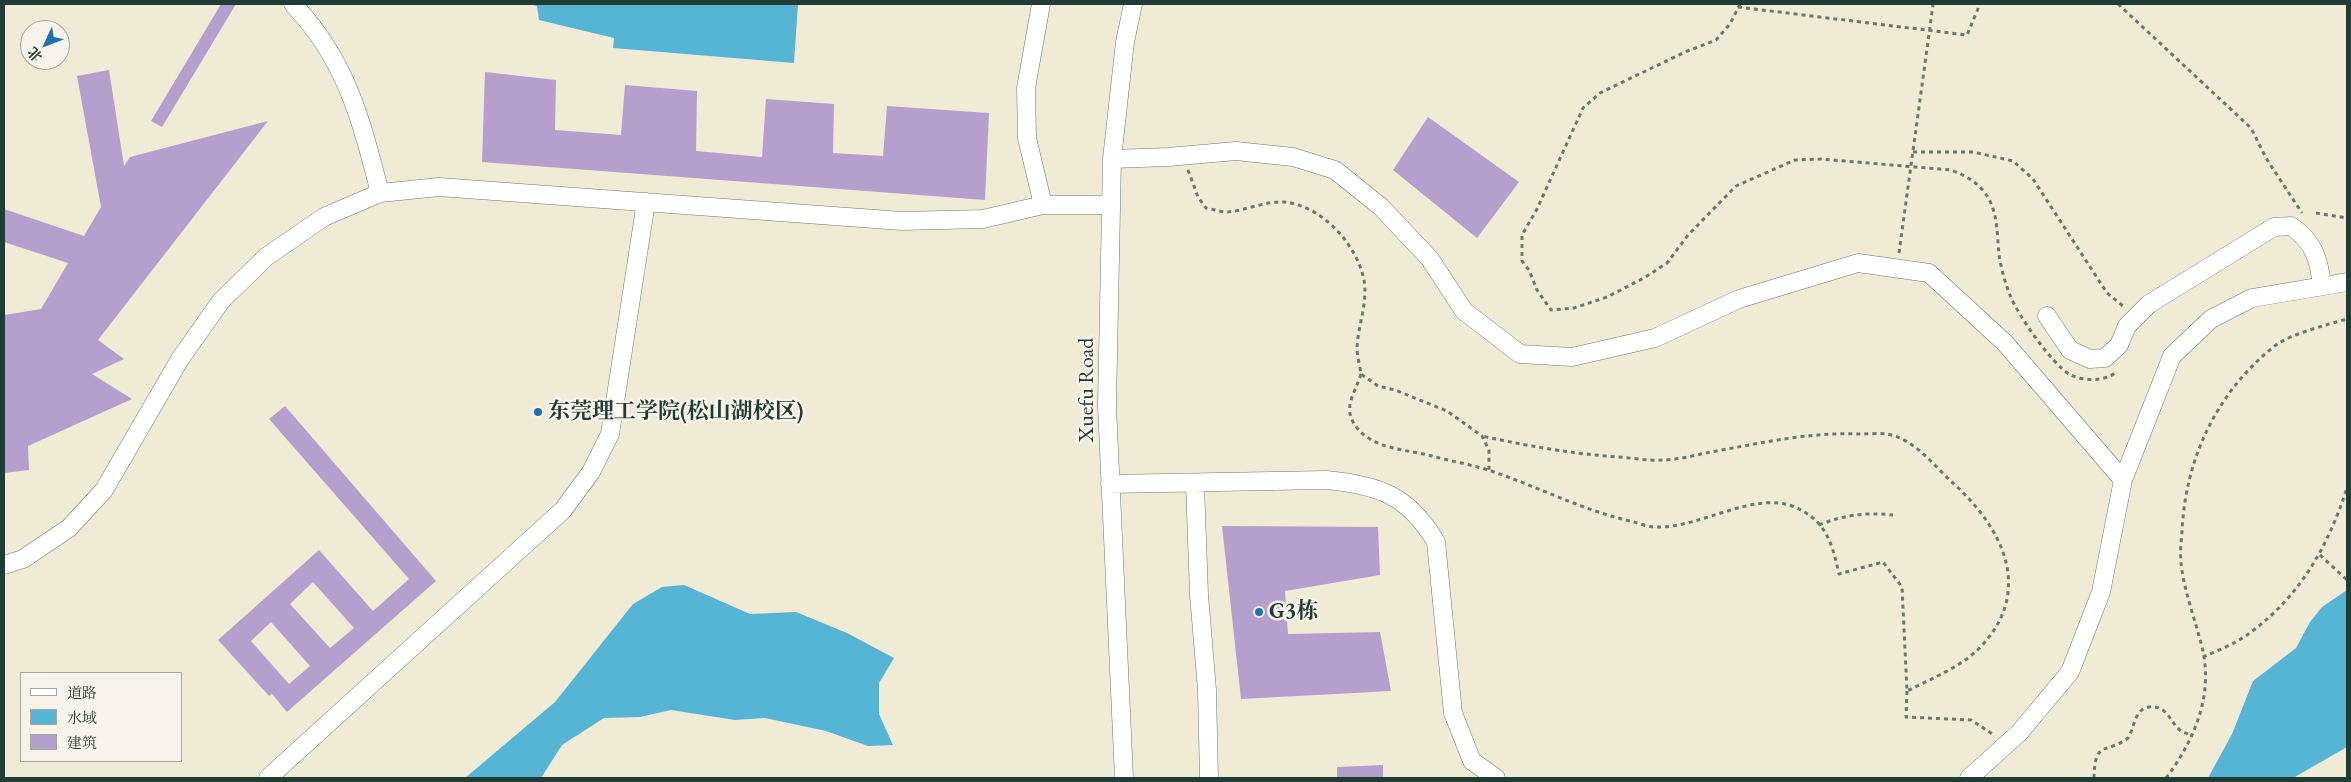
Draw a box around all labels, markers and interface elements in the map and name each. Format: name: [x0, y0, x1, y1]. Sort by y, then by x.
north arrow: [20, 20, 70, 70]
text: 北: [23, 43, 46, 66]
street label: Xuefu Road: [1074, 338, 1100, 442]
place label: 东莞理工学院(松山湖校区): [548, 399, 803, 425]
marker: 东莞理工学院(松山湖校区): [532, 406, 544, 418]
place label: G3栋: [1269, 599, 1318, 625]
marker: G3栋: [1253, 606, 1265, 618]
legend: [20, 672, 182, 762]
text: 道路: [67, 683, 97, 702]
text: 水域: [67, 708, 97, 727]
text: 建筑: [67, 733, 97, 752]

